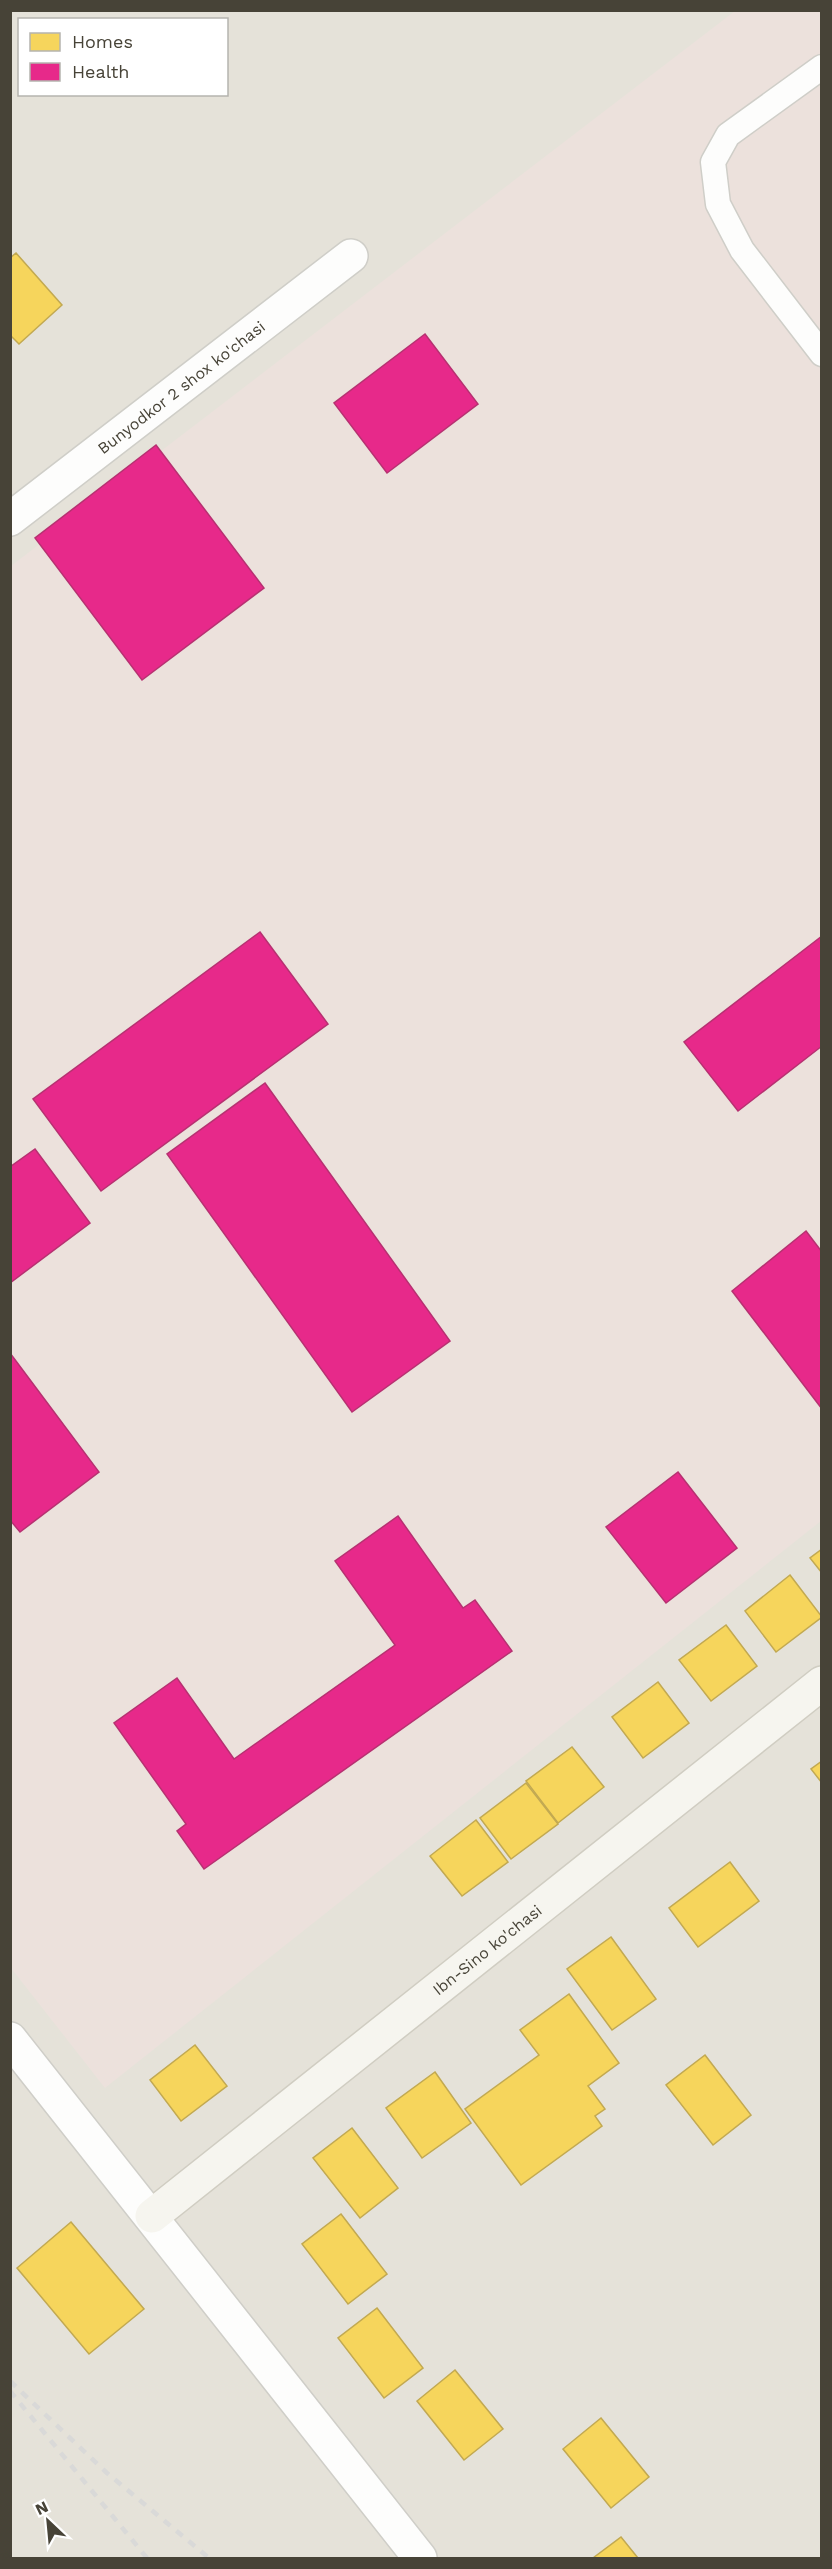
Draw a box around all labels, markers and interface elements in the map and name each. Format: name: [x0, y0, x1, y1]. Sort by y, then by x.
legend: [18, 18, 228, 96]
text: Homes: [72, 31, 133, 52]
text: Health: [72, 61, 129, 82]
street label: Bunyodkor 2 shox ko'chasi: [94, 317, 269, 458]
street label: Ibn-Sino ko'chasi: [429, 1901, 546, 1999]
north arrow: [18, 2491, 78, 2551]
text: N: [32, 2497, 51, 2519]

